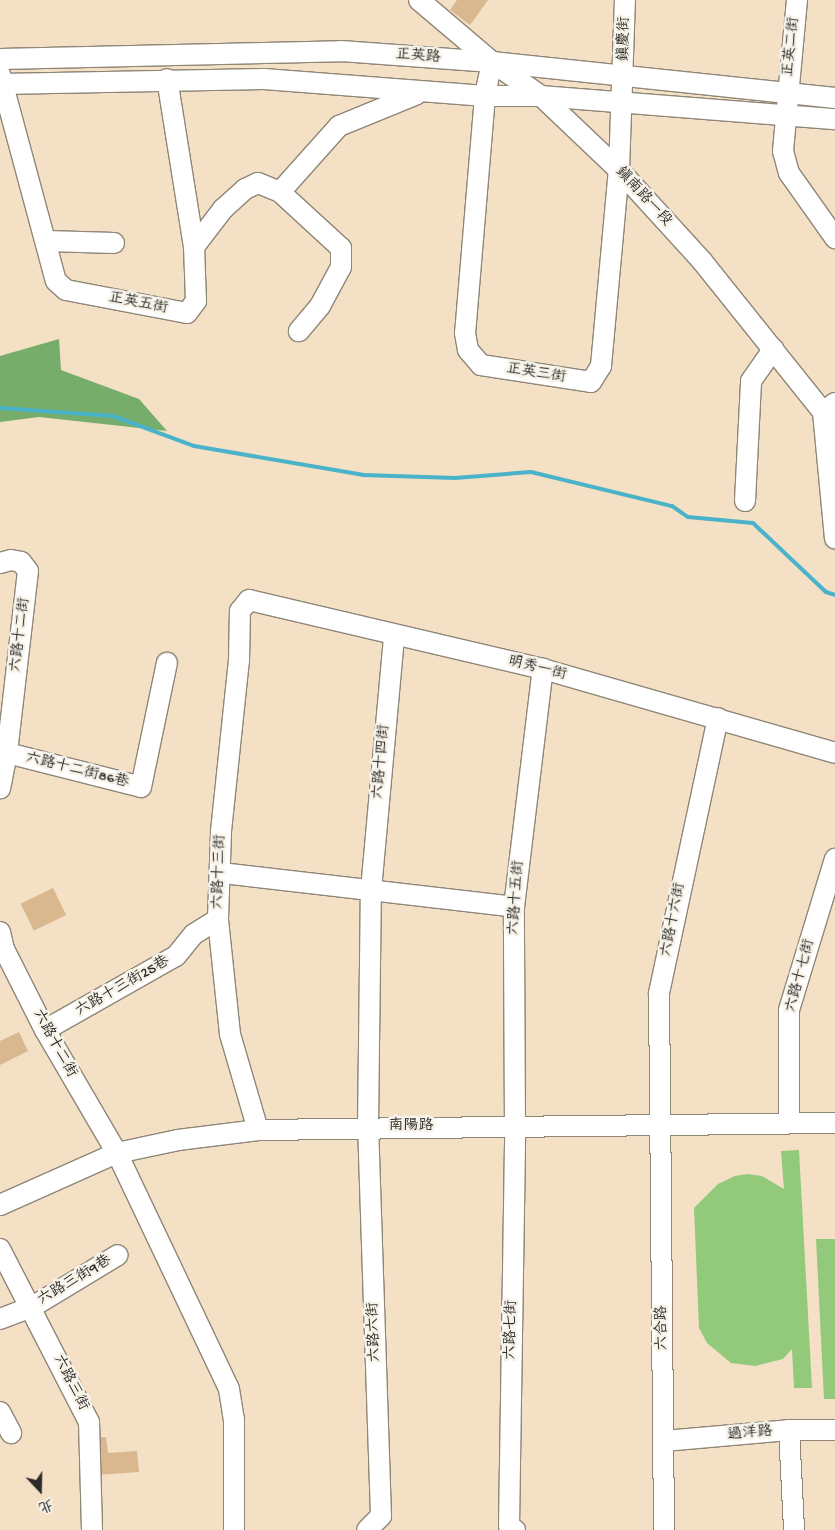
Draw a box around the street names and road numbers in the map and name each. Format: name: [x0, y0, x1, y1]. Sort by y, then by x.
street label: 鎮慶街: [616, 16, 634, 62]
street label: 正英二街: [780, 16, 804, 78]
street label: 正英路: [395, 46, 441, 68]
street label: 鎮南路一段: [611, 163, 675, 231]
street label: 正英五街: [107, 289, 169, 319]
street label: 正英三街: [505, 360, 567, 388]
street label: 六路十二街: [7, 597, 35, 673]
street label: 明秀一街: [506, 653, 568, 685]
street label: 六路十四街: [370, 724, 394, 800]
street label: 六路十二街86巷: [23, 749, 131, 793]
street label: 六路十三街: [210, 834, 230, 910]
street label: 六路十五街: [505, 860, 529, 936]
street label: 六路十六街: [658, 881, 690, 959]
street label: 六路十七街: [783, 937, 819, 1015]
street label: 六路十三街25巷: [73, 953, 173, 1021]
street label: 六路十二街: [28, 1007, 80, 1081]
street label: 南陽路: [389, 1118, 433, 1136]
street label: 六路三街9巷: [35, 1252, 115, 1310]
street label: 六路七街: [502, 1300, 522, 1360]
street label: 六路六街: [365, 1302, 385, 1362]
street label: 六合路: [654, 1305, 672, 1351]
street label: 六路三街: [48, 1352, 92, 1414]
street label: 過洋路: [727, 1423, 773, 1445]

